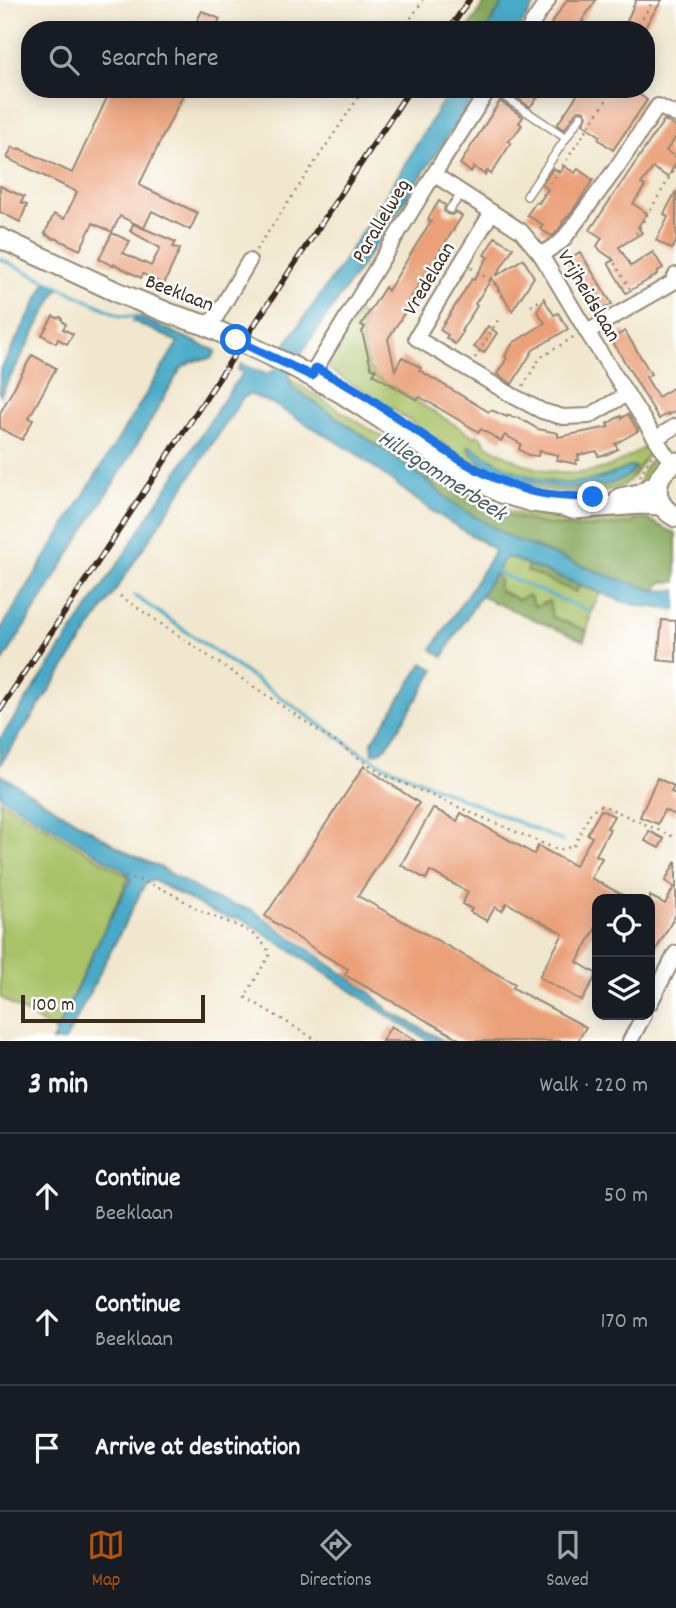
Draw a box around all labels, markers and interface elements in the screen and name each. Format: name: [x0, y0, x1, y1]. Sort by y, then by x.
search box: [21, 21, 655, 98]
icon: search: [45, 41, 83, 79]
text: Search here: [101, 41, 219, 78]
street label: Parallelweg: [346, 174, 419, 269]
street label: Vredelaan: [397, 237, 464, 322]
street label: Vrijheidslaan: [548, 245, 627, 348]
street label: Beeklaan: [140, 268, 218, 322]
route start: [220, 324, 251, 355]
water label: Hillegommerbeek: [370, 423, 514, 532]
route end: [577, 481, 608, 512]
map controls: [592, 894, 655, 1020]
button: locate: [592, 894, 655, 957]
button: layers: [592, 957, 655, 1020]
scale bar: [21, 992, 205, 1024]
text: 100 m: [32, 993, 74, 1020]
text: 3 min: [28, 1065, 88, 1108]
text: Walk · 220 m: [540, 1070, 648, 1103]
text: Continue: [95, 1161, 180, 1198]
icon: ahead: [28, 1177, 66, 1215]
text: 50 m: [604, 1180, 648, 1213]
text: Beeklaan: [95, 1198, 173, 1231]
text: Continue: [95, 1287, 180, 1324]
icon: ahead: [28, 1303, 66, 1341]
text: 170 m: [601, 1306, 648, 1339]
text: Beeklaan: [95, 1324, 173, 1357]
icon: arrive: [28, 1429, 66, 1467]
text: Arrive at destination: [95, 1430, 300, 1467]
tab: Map: [87, 1526, 125, 1595]
tab: Directions: [300, 1526, 372, 1595]
tab: Saved: [546, 1526, 589, 1595]

